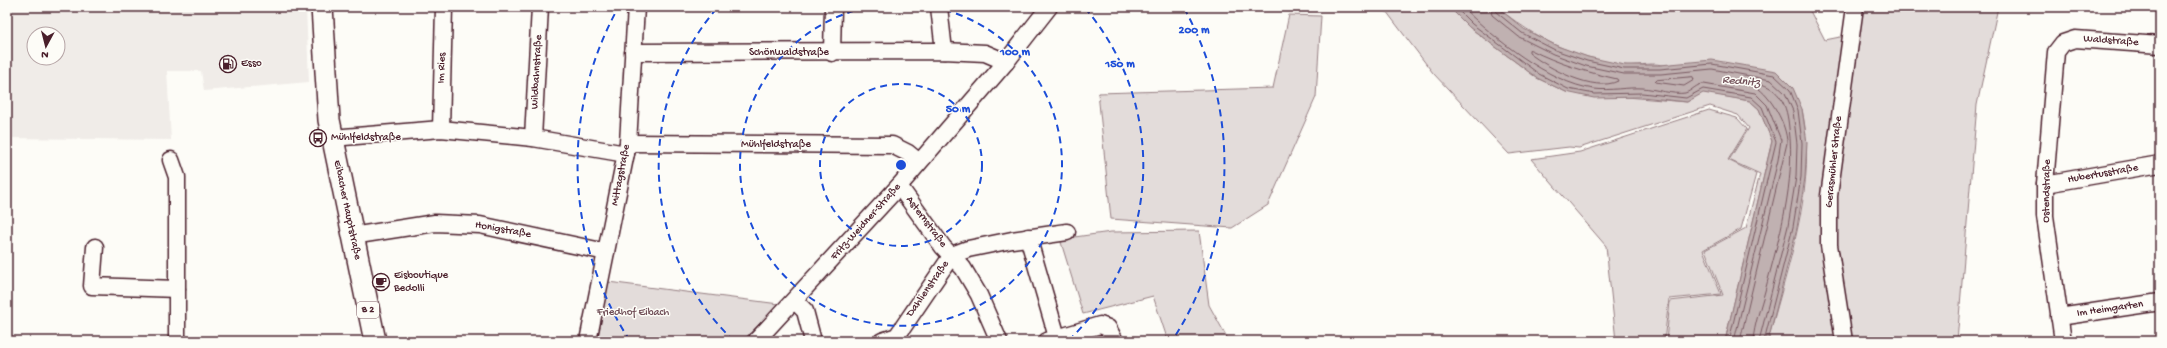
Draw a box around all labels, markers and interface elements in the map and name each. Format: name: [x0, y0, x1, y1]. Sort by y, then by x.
text: 200 m: [1179, 24, 1210, 38]
north arrow: [26, 26, 66, 66]
street label: Waldstraße: [2083, 33, 2139, 49]
street label: Wildbahnstraße: [529, 34, 545, 110]
text: 100 m: [999, 46, 1030, 60]
street label: Schönwaldstraße: [749, 47, 829, 59]
text: N: [41, 48, 49, 60]
street label: Im Ries: [435, 51, 449, 84]
fuel station icon: Esso: [218, 54, 238, 74]
place label: Esso: [241, 58, 262, 70]
text: 150 m: [1104, 58, 1135, 72]
water label: Rednitz: [1721, 73, 1761, 91]
text: 50 m: [946, 103, 971, 117]
street label: Gerasmühler Straße: [1823, 115, 1845, 208]
bus stop icon: Mühlfeldstraße: [308, 128, 328, 148]
place label: Mühlfeldstraße: [331, 131, 401, 144]
street label: Mühlfeldstraße: [741, 138, 811, 151]
street label: Mittagstraße: [609, 143, 633, 207]
centre of rings: [894, 158, 908, 172]
street label: Eibacher Hauptstraße: [331, 159, 363, 261]
street label: Ostendstraße: [2040, 159, 2054, 223]
street label: Hubertusstraße: [2067, 162, 2140, 186]
street label: Fritz-Weidner-Straße: [828, 181, 904, 263]
street label: Asternstraße: [903, 194, 949, 250]
street label: Honigstraße: [474, 219, 532, 241]
street label: Dahlienstraße: [904, 258, 952, 320]
place label: Eisboutique Bedolli: [393, 270, 449, 295]
cafe icon: Eisboutique Bedolli: [371, 272, 391, 292]
street label: Im Heimgarten: [2076, 298, 2145, 320]
road number: B 2: [357, 302, 379, 318]
park label: Friedhof Eibach: [596, 306, 669, 319]

